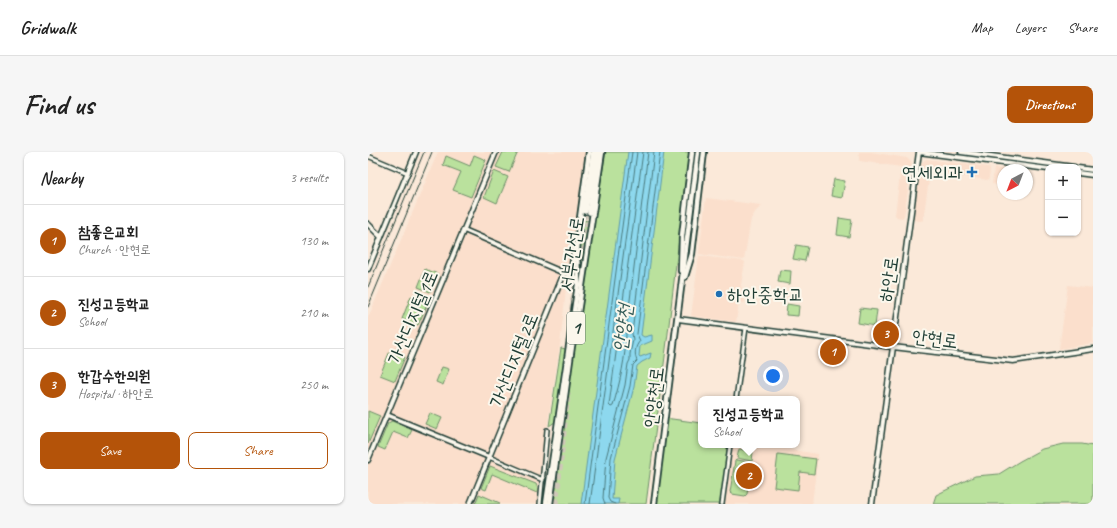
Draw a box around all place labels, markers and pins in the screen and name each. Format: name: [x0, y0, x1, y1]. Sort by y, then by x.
place label: 연세외과: [902, 161, 963, 185]
marker: 연세외과: [966, 166, 978, 178]
place label: 하안중학교: [727, 283, 803, 307]
marker: 하안중학교: [714, 289, 724, 299]
pin: 3: [873, 319, 899, 349]
pin: 1: [820, 337, 846, 367]
pin: 2: [736, 461, 762, 491]

